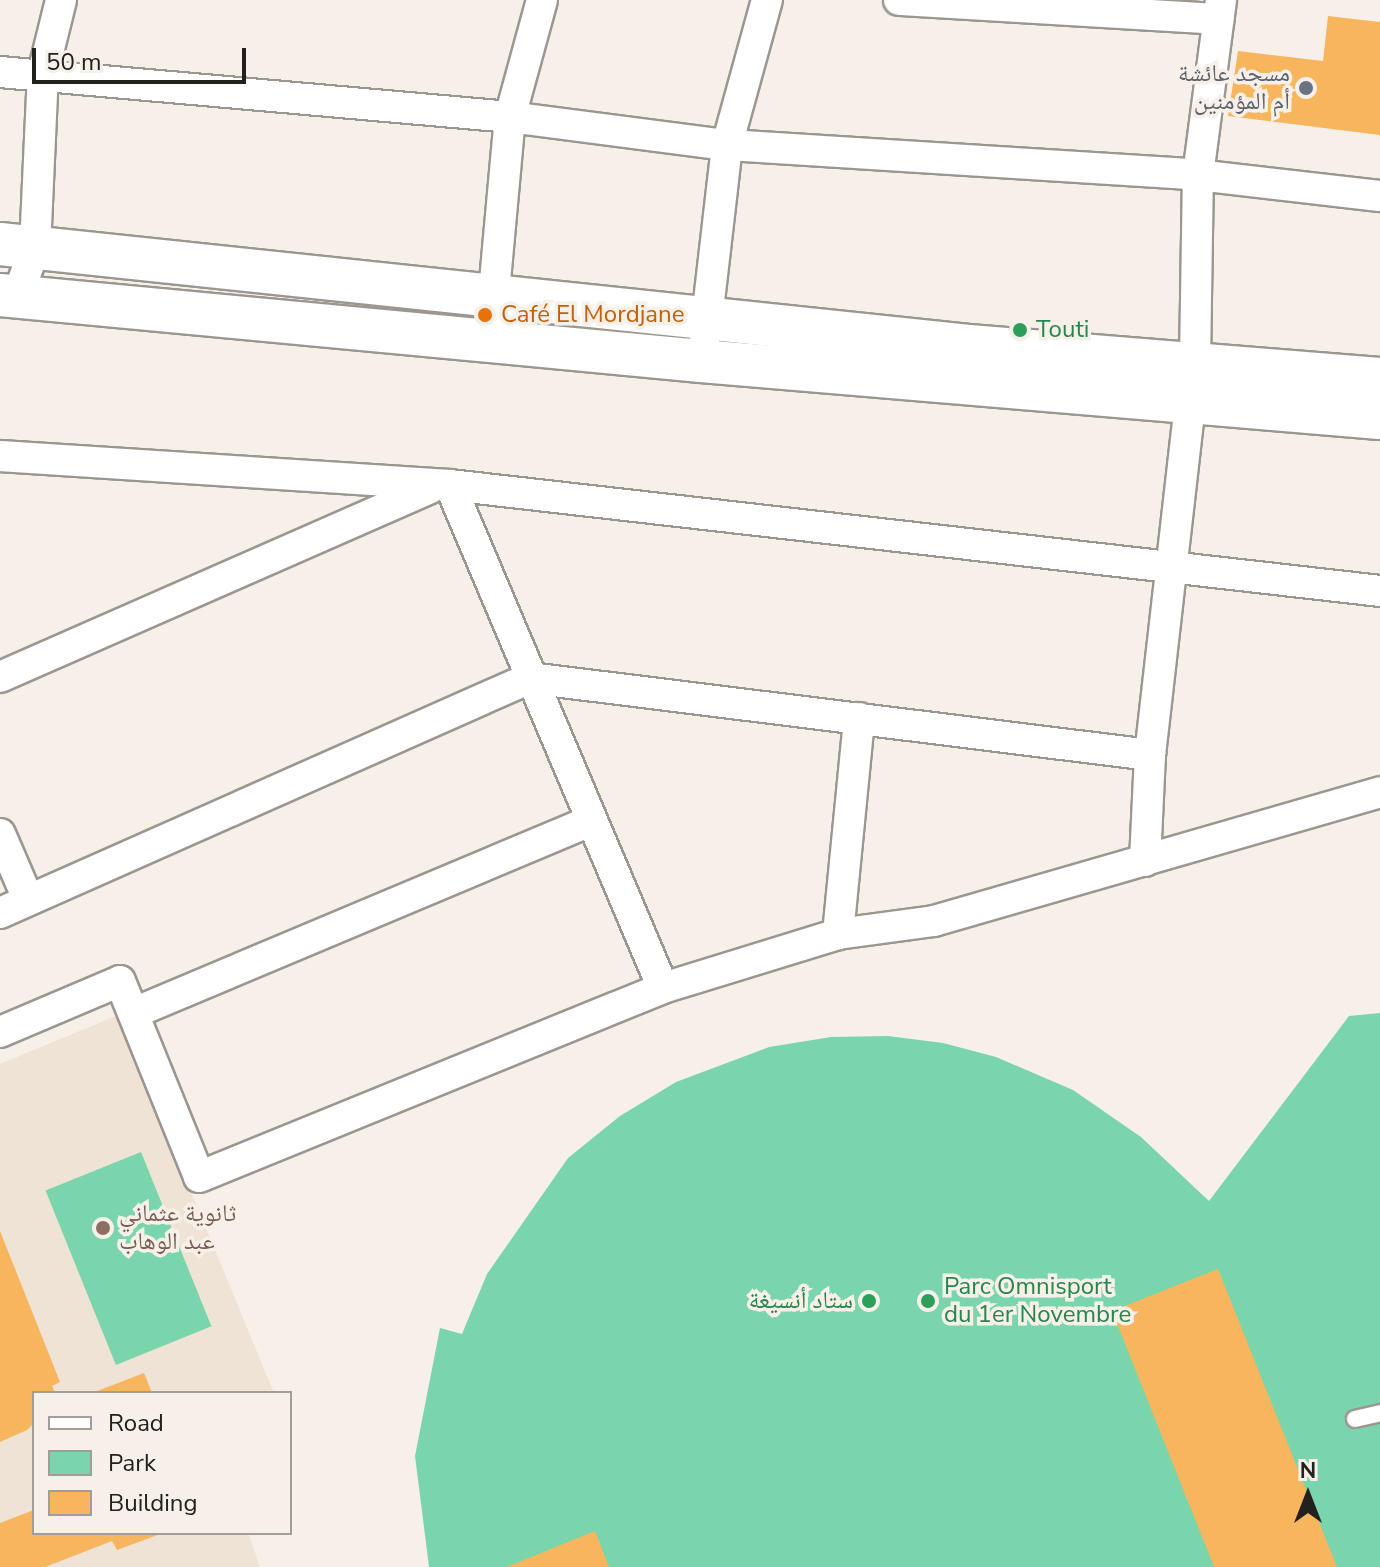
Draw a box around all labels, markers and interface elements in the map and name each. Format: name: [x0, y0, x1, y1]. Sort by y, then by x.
scale bar: [36, 32, 250, 82]
text: 50 m: [46, 46, 102, 78]
place label: مسجد عائشة أم المؤمنين: [1178, 60, 1290, 116]
marker: مسجد عائشة أم المؤمنين: [1297, 79, 1315, 97]
place label: Café El Mordjane: [501, 301, 684, 329]
marker: Café El Mordjane: [476, 306, 494, 324]
place label: Touti: [1036, 316, 1089, 344]
marker: Touti: [1011, 321, 1029, 339]
place label: ثانوية عثماني عبد الوهاب: [119, 1200, 236, 1256]
marker: ثانوية عثماني عبد الوهاب: [94, 1219, 112, 1237]
place label: Parc Omnisport du 1er Novembre: [944, 1273, 1131, 1329]
place label: ستاد أنسيغة: [749, 1287, 853, 1315]
marker: ستاد أنسيغة: [860, 1292, 878, 1310]
marker: Parc Omnisport du 1er Novembre: [919, 1292, 937, 1310]
legend: [32, 1391, 292, 1535]
text: Road: [108, 1407, 164, 1439]
text: Park: [108, 1447, 156, 1479]
north arrow: [1268, 1455, 1348, 1535]
text: N: [1300, 1456, 1316, 1486]
text: Building: [108, 1487, 198, 1519]

